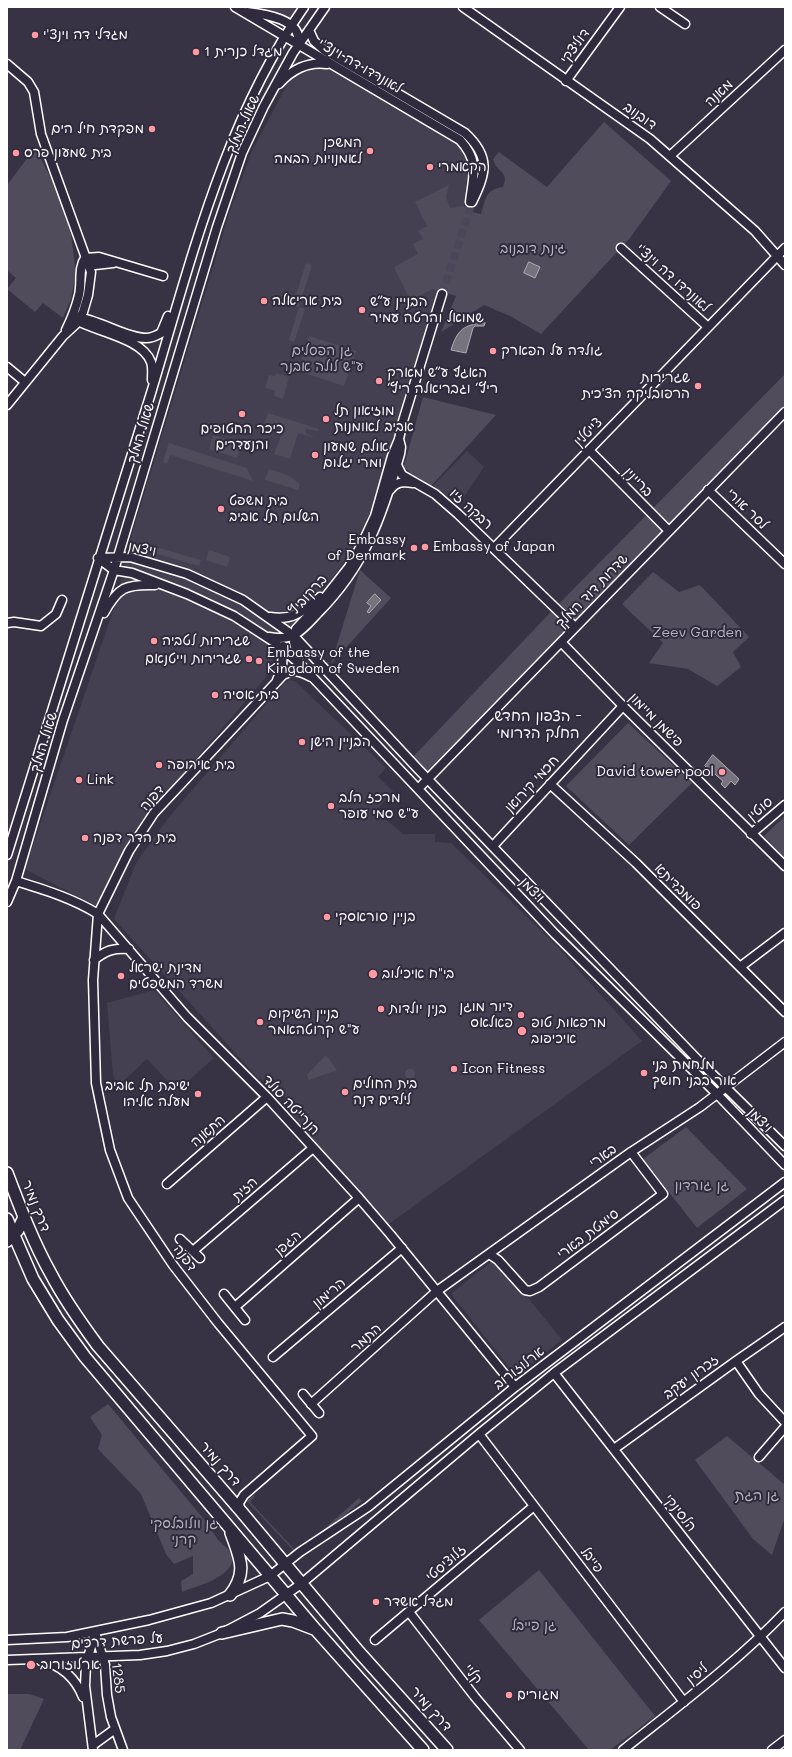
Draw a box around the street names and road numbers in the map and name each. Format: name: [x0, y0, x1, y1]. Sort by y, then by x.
street label: דוליצקי: [557, 25, 593, 67]
street label: לאונרדו דה וינצ'י: [315, 35, 405, 97]
street label: מאנה: [701, 76, 737, 110]
street label: שאול המלך: [223, 92, 263, 156]
street label: דובנוב: [620, 99, 660, 133]
street label: לאונרדו דה וינצ'י: [632, 240, 714, 316]
street label: שאול המלך: [124, 400, 158, 466]
street label: צייטלין: [570, 414, 606, 450]
street label: בריינין: [620, 464, 656, 500]
street label: רבקה זיו: [446, 485, 496, 533]
street label: לסר אורי: [723, 485, 771, 533]
street label: ויצמן: [126, 538, 158, 560]
street label: שדרות דוד המלך: [552, 550, 632, 632]
street label: ברקוביץ: [285, 571, 331, 619]
street label: פישמן מיימון: [625, 689, 687, 751]
street label: שאול המלך: [27, 709, 61, 775]
street label: חכמי קירואן: [501, 752, 563, 816]
street label: דפנה: [136, 781, 168, 815]
street label: סוטין: [744, 793, 776, 825]
street label: פומבדיתא: [651, 860, 705, 914]
street label: ויצמן: [516, 874, 548, 906]
street label: הנרייטה סולד: [259, 1071, 323, 1139]
street label: ויצמן: [744, 1104, 776, 1136]
street label: התאנה: [187, 1111, 229, 1151]
street label: בארי: [586, 1140, 620, 1172]
street label: הזית: [229, 1173, 261, 1205]
street label: דרך נמיר: [18, 1178, 54, 1234]
street label: סימטת בארי: [554, 1205, 622, 1263]
street label: הגפן: [271, 1227, 305, 1259]
street label: דפנה: [170, 1241, 200, 1275]
street label: הרימון: [309, 1274, 349, 1312]
street label: התמר: [347, 1320, 385, 1356]
street label: ארלוזורוב: [490, 1343, 548, 1393]
street label: זכרון יעקב: [660, 1351, 722, 1403]
street label: דרך נמיר: [196, 1438, 244, 1490]
street label: הלסינקי: [660, 1491, 700, 1535]
street label: זלוציסטי: [422, 1541, 470, 1585]
street label: פייבל: [577, 1544, 607, 1576]
street label: על פרשת דרכים: [70, 1629, 164, 1653]
street label: ליסין: [683, 1660, 711, 1688]
street label: קליי: [460, 1661, 486, 1687]
street label: 1285: [108, 1662, 128, 1694]
street label: דרך נמיר: [407, 1683, 455, 1735]

